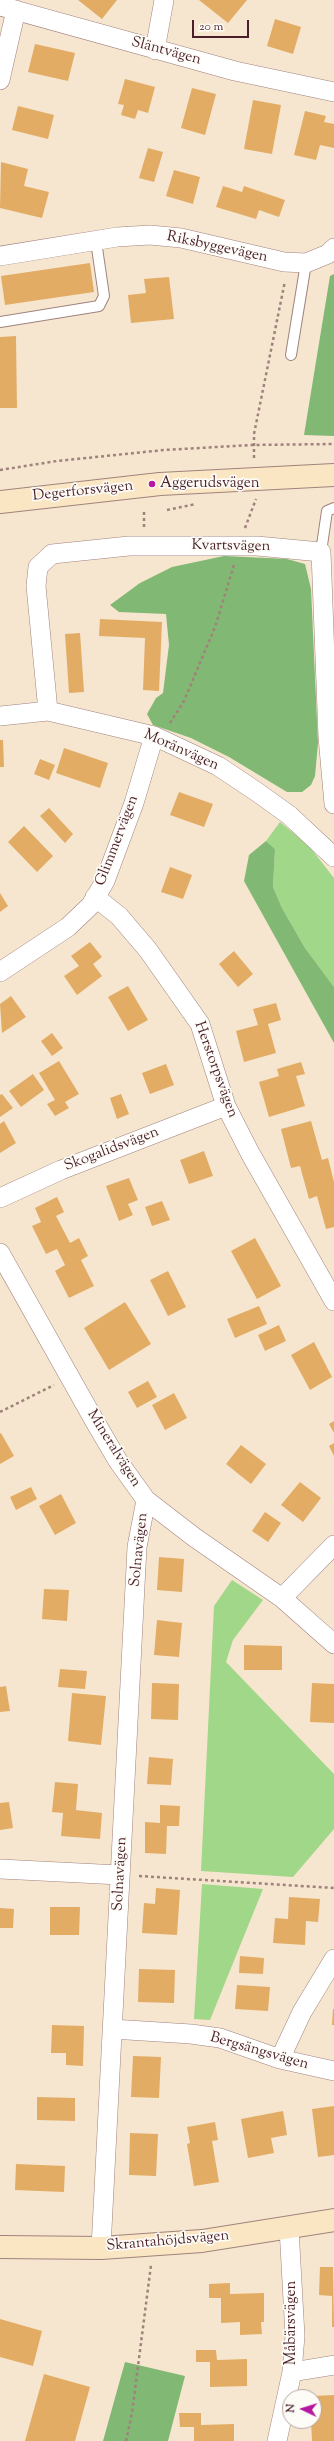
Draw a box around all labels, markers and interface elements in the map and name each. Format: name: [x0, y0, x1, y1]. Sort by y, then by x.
scale bar: [194, 12, 251, 38]
text: 20 m: [199, 18, 223, 36]
street label: Släntvägen: [129, 34, 203, 70]
street label: Riksbyggevägen: [165, 229, 269, 267]
place label: Aggerudsvägen: [160, 475, 260, 493]
street label: Degerforsvägen: [32, 478, 134, 506]
marker: Aggerudsvägen: [147, 479, 157, 489]
street label: Kvartsvägen: [191, 537, 271, 557]
street label: Moränvägen: [141, 726, 221, 776]
street label: Glimmervägen: [92, 793, 144, 889]
street label: Herstorpsvägen: [189, 1019, 241, 1121]
street label: Skogalidsvägen: [62, 1124, 162, 1176]
street label: Mineralvägen: [82, 1407, 144, 1491]
street label: Solnavägen: [127, 1512, 153, 1588]
street label: Solnavägen: [110, 1836, 132, 1912]
street label: Bergsängsvägen: [208, 2029, 310, 2075]
street label: Skrantahöjdsvägen: [106, 2228, 230, 2256]
street label: Måbärsvägen: [283, 2281, 301, 2365]
north arrow: [282, 2389, 322, 2429]
text: N: [283, 2403, 299, 2413]

